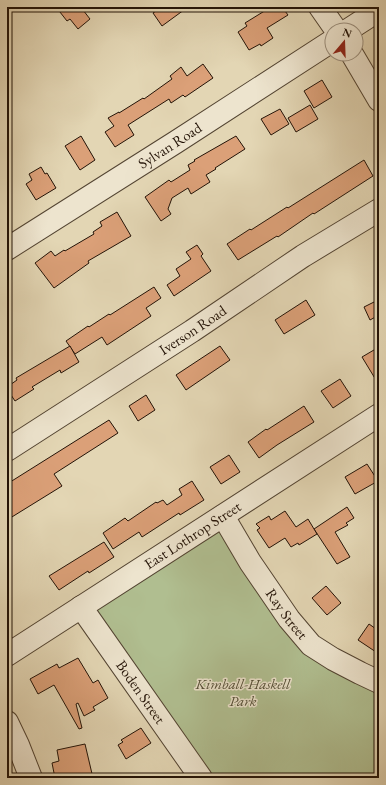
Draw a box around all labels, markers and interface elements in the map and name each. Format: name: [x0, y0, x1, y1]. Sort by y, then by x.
north arrow: [324, 22, 364, 62]
text: N: [341, 24, 354, 41]
street label: Sylvan Road: [134, 118, 206, 173]
street label: Iverson Road: [155, 300, 230, 359]
street label: East Lothrop Street: [140, 496, 245, 573]
street label: Ray Street: [262, 584, 312, 643]
street label: Boden Street: [112, 656, 170, 728]
park label: Kimball-Haskell Park: [195, 674, 291, 710]

